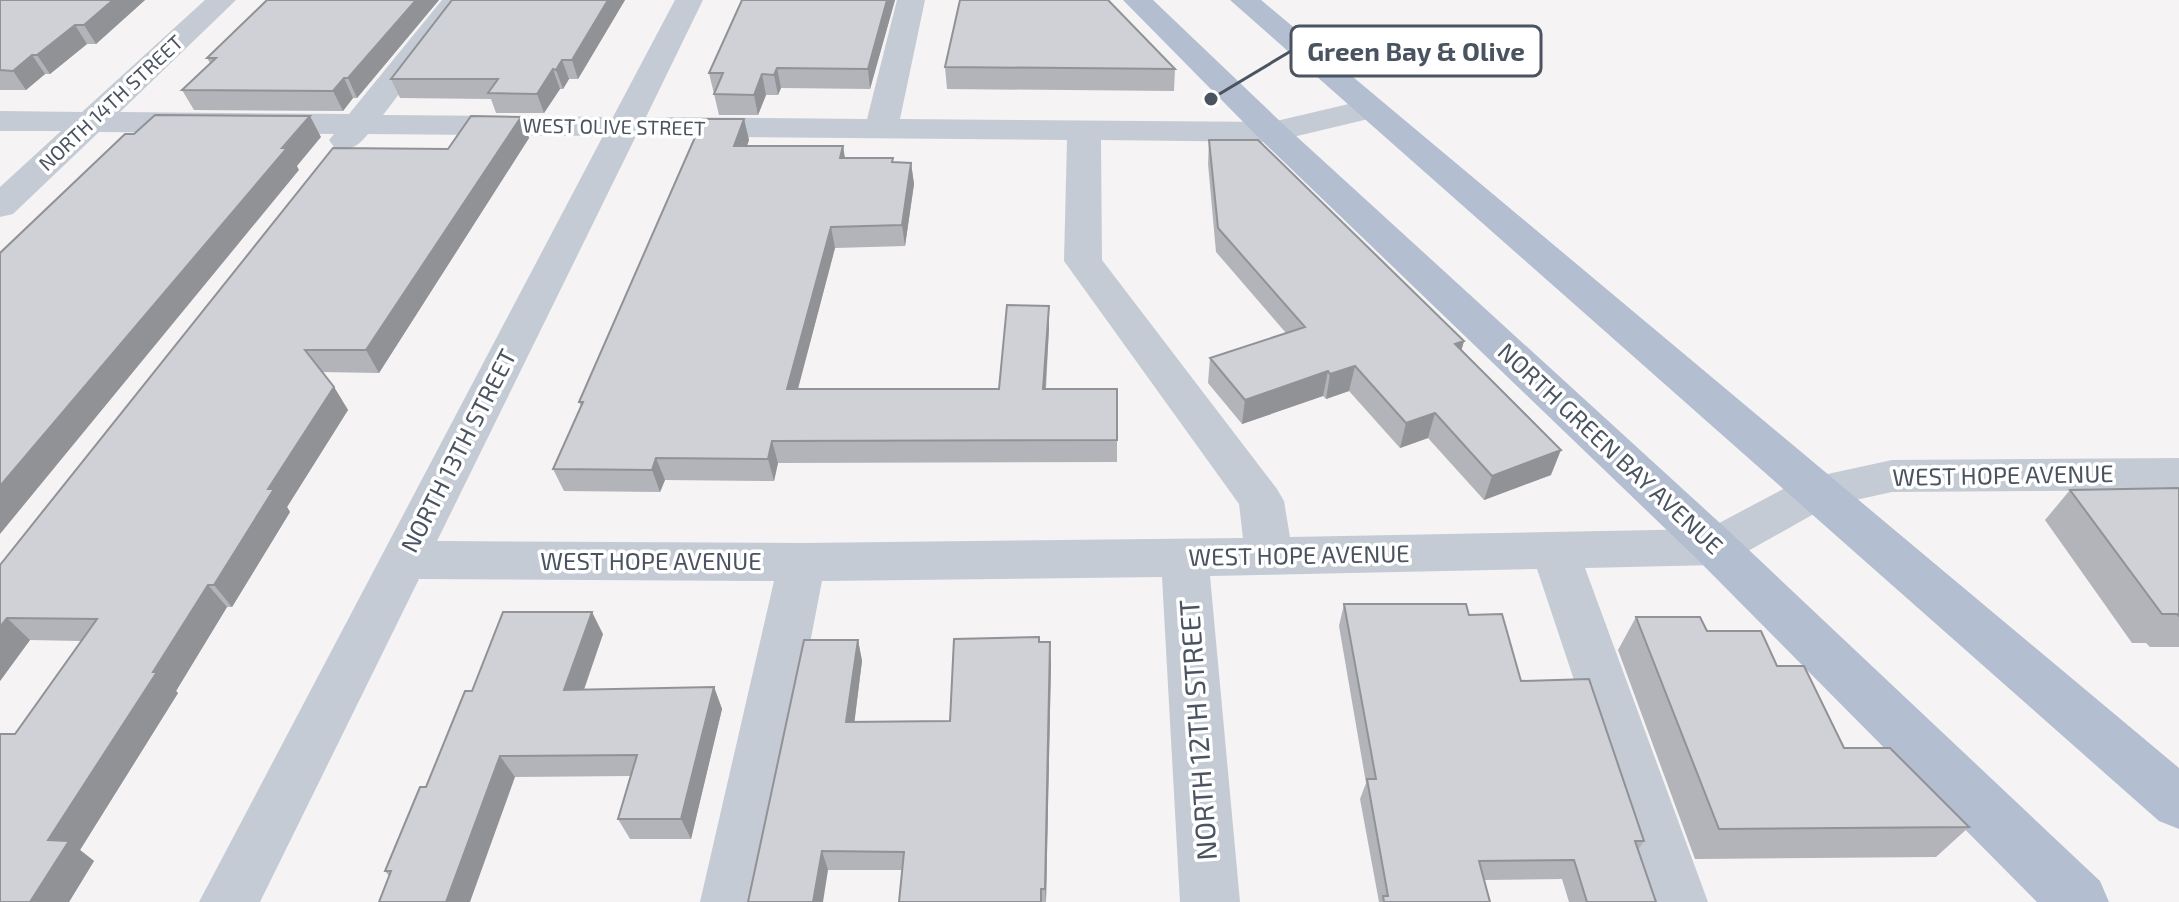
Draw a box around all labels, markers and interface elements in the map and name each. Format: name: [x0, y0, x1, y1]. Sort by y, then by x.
callout: Green Bay & Olive: [1291, 26, 1541, 76]
street label: NORTH 14TH STREET: [33, 29, 187, 175]
text: Green Bay & Olive: [1307, 35, 1525, 67]
street label: WEST OLIVE STREET: [522, 112, 706, 140]
street label: NORTH GREEN BAY AVENUE: [1493, 336, 1729, 560]
street label: NORTH 13TH STREET: [394, 344, 521, 557]
street label: WEST HOPE AVENUE: [1892, 458, 2114, 491]
street label: WEST HOPE AVENUE: [1188, 538, 1410, 571]
street label: WEST HOPE AVENUE: [540, 546, 762, 575]
street label: NORTH 12TH STREET: [1171, 598, 1223, 862]

